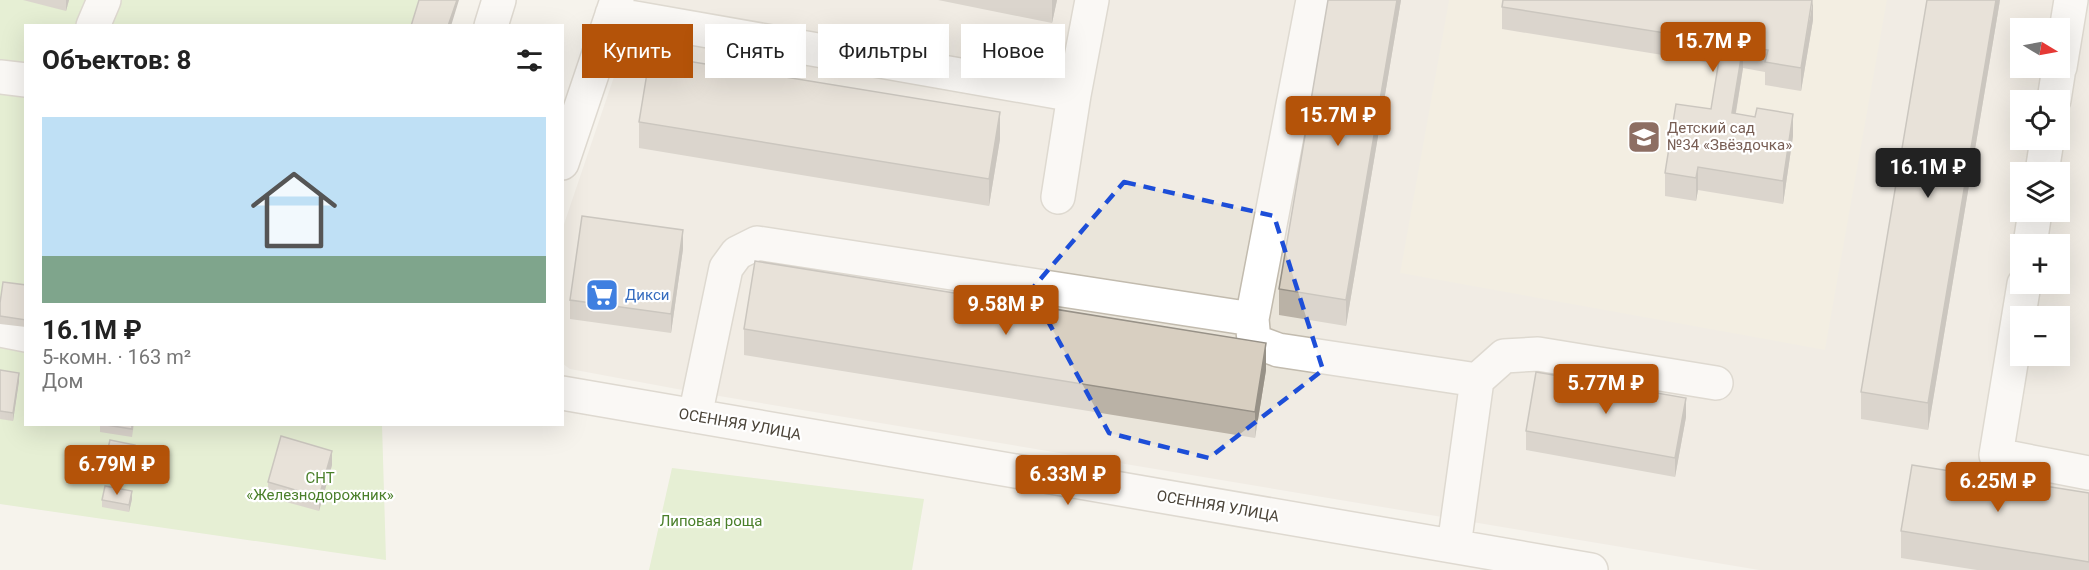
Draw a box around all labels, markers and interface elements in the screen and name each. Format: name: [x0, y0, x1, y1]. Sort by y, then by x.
north arrow: [2010, 18, 2070, 78]
map controls: [2010, 18, 2070, 366]
pin: 15.7M ₽: [1658, 22, 1768, 73]
chip: Купить: [582, 24, 693, 78]
chip: Снять: [705, 24, 806, 78]
chip: Фильтры: [818, 24, 949, 78]
chip: Новое: [961, 24, 1065, 78]
text: 15.7M ₽: [1675, 29, 1751, 53]
icon: filters: [513, 44, 546, 77]
text: Объектов: 8: [42, 45, 191, 75]
button: locate: [2010, 90, 2070, 150]
pin: 15.7M ₽: [1283, 96, 1393, 147]
text: 15.7M ₽: [1300, 103, 1376, 127]
school or university icon: Детский сад №34 «Звёздочка»: [1626, 119, 1662, 155]
place label: Детский сад №34 «Звёздочка»: [1667, 119, 1792, 154]
pin: 16.1M ₽: [1873, 148, 1983, 199]
text: 16.1M ₽: [1890, 155, 1966, 179]
icon: home: [240, 156, 348, 264]
button: layers: [2010, 162, 2070, 222]
button: +: [2010, 234, 2070, 294]
supermarket icon: Дикси: [584, 277, 620, 313]
pin: 9.58M ₽: [951, 285, 1061, 336]
place label: Дикси: [625, 286, 669, 304]
text: 9.58M ₽: [968, 292, 1044, 316]
button: −: [2010, 306, 2070, 366]
text: 16.1M ₽: [42, 315, 142, 345]
text: 5-комн. · 163 m²: [42, 345, 191, 369]
pin: 5.77M ₽: [1551, 364, 1661, 415]
text: Дом: [42, 369, 83, 393]
text: 5.77M ₽: [1568, 371, 1644, 395]
street label: ОСЕННЯЯ УЛИЦА: [677, 404, 803, 444]
pin: 6.79M ₽: [62, 445, 172, 496]
text: 6.79M ₽: [79, 452, 155, 476]
pin: 6.33M ₽: [1013, 455, 1123, 506]
text: 6.33M ₽: [1030, 462, 1106, 486]
pin: 6.25M ₽: [1943, 462, 2053, 513]
park label: СНТ «Железнодорожник»: [246, 469, 394, 504]
text: 6.25M ₽: [1960, 469, 2036, 493]
street label: ОСЕННЯЯ УЛИЦА: [1155, 486, 1281, 526]
park label: Липовая роща: [660, 512, 762, 530]

